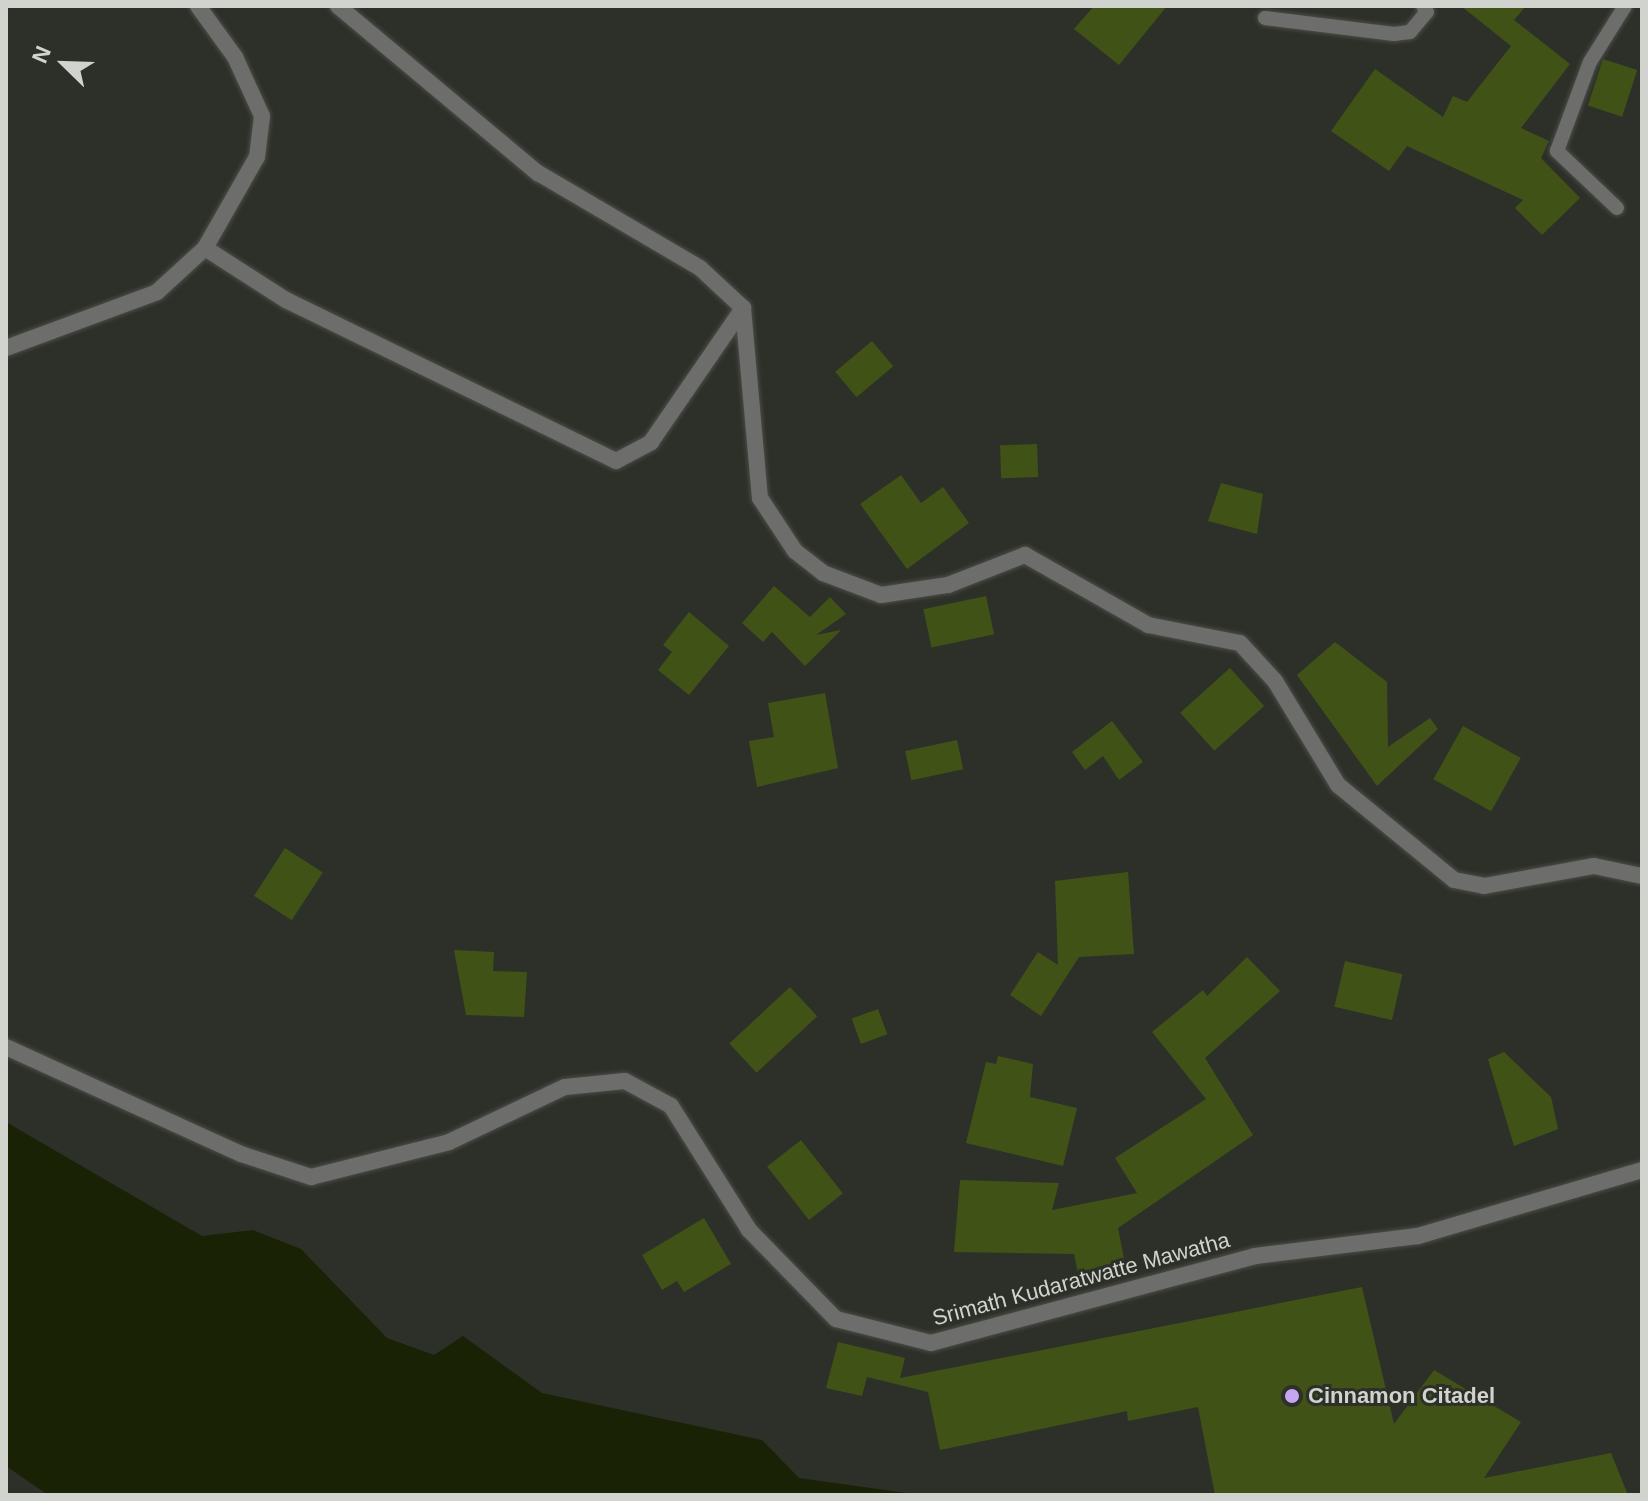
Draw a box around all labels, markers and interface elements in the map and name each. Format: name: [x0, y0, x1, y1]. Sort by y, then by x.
north arrow: [24, 24, 104, 104]
text: N: [27, 42, 56, 67]
street label: Srimath Kudaratwatte Mawatha: [929, 1227, 1233, 1331]
place label: Cinnamon Citadel: [1308, 1383, 1495, 1409]
marker: Cinnamon Citadel: [1283, 1387, 1301, 1405]

